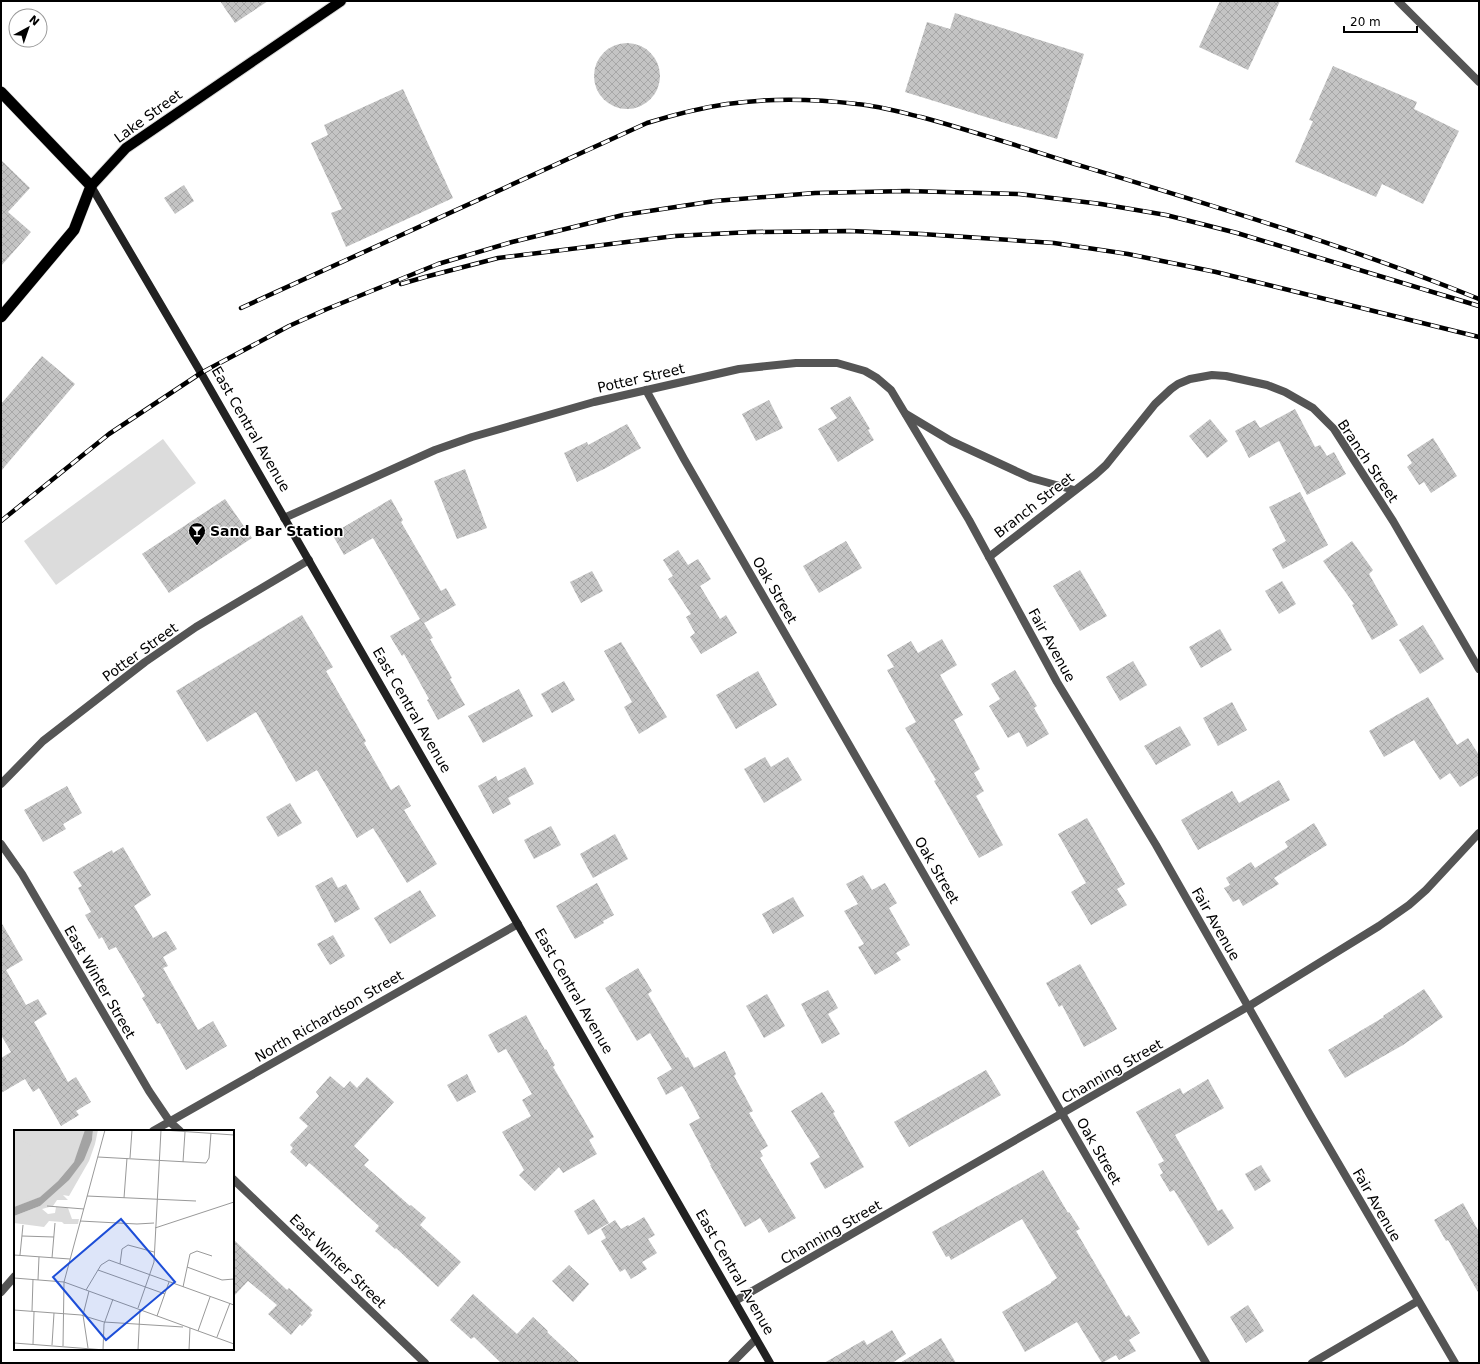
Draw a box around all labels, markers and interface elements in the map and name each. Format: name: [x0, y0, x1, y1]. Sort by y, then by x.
north arrow: [8, 8, 48, 48]
scale bar: [1344, 8, 1417, 34]
text: N: [26, 13, 42, 29]
text: 20 m: [1350, 15, 1381, 29]
street label: Lake Street: [111, 86, 185, 146]
street label: Potter Street: [596, 360, 687, 396]
street label: East Central Avenue: [209, 363, 293, 495]
street label: Branch Street: [1334, 417, 1402, 506]
street label: Branch Street: [991, 469, 1077, 541]
bar icon: Sand Bar Station: [187, 521, 207, 546]
place label: Sand Bar Station: [210, 523, 344, 539]
street label: Oak Street: [749, 554, 801, 627]
street label: Fair Avenue: [1025, 605, 1079, 685]
street label: Potter Street: [99, 619, 181, 685]
street label: East Central Avenue: [370, 644, 454, 776]
street label: Oak Street: [911, 834, 963, 907]
street label: Fair Avenue: [1189, 885, 1243, 963]
street label: East Winter Street: [61, 923, 139, 1042]
street label: East Central Avenue: [532, 925, 616, 1057]
street label: North Richardson Street: [252, 967, 406, 1065]
street label: Channing Street: [1059, 1035, 1166, 1106]
street label: Oak Street: [1073, 1115, 1125, 1188]
inset map: [14, 1130, 234, 1350]
street label: Fair Avenue: [1350, 1166, 1404, 1244]
street label: Channing Street: [778, 1196, 885, 1267]
street label: East Central Avenue: [693, 1206, 777, 1338]
street label: East Winter Street: [286, 1211, 390, 1311]

